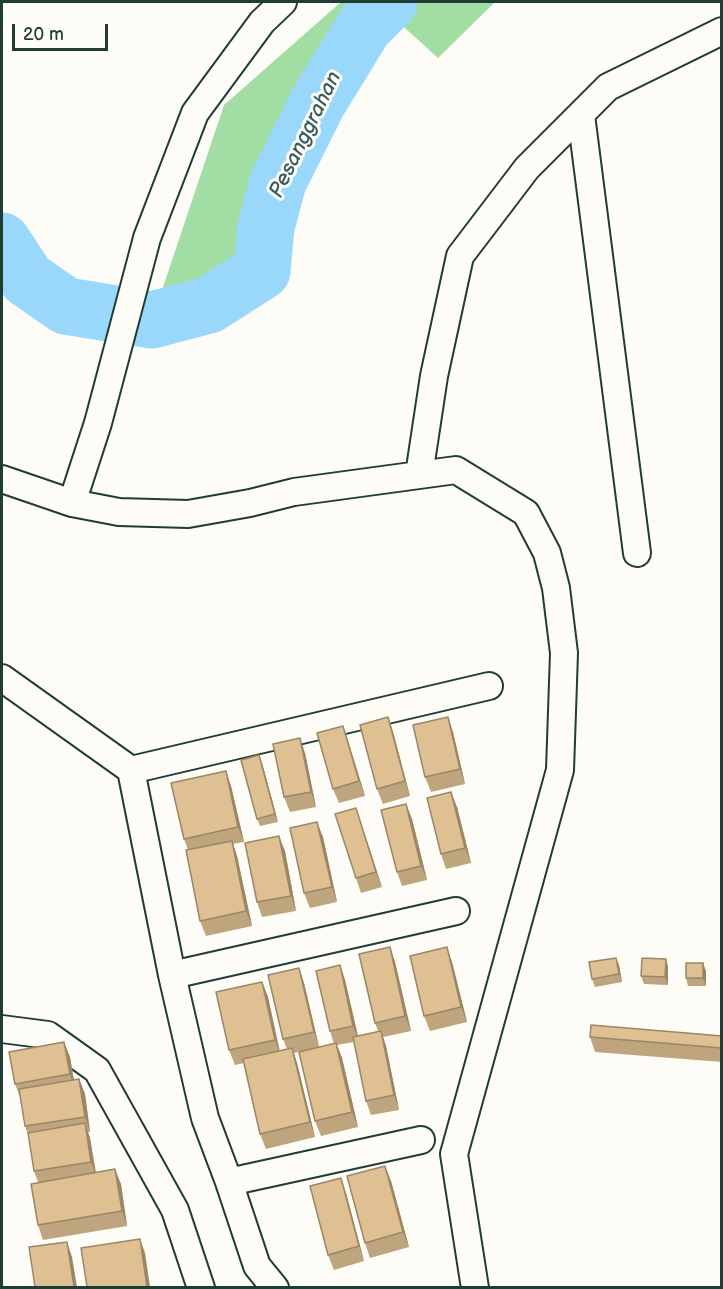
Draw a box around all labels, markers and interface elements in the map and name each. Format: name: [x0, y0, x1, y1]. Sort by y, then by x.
scale bar: [15, 12, 111, 50]
text: 20 m: [23, 24, 64, 45]
water label: Pesanggrahan: [265, 68, 347, 202]

